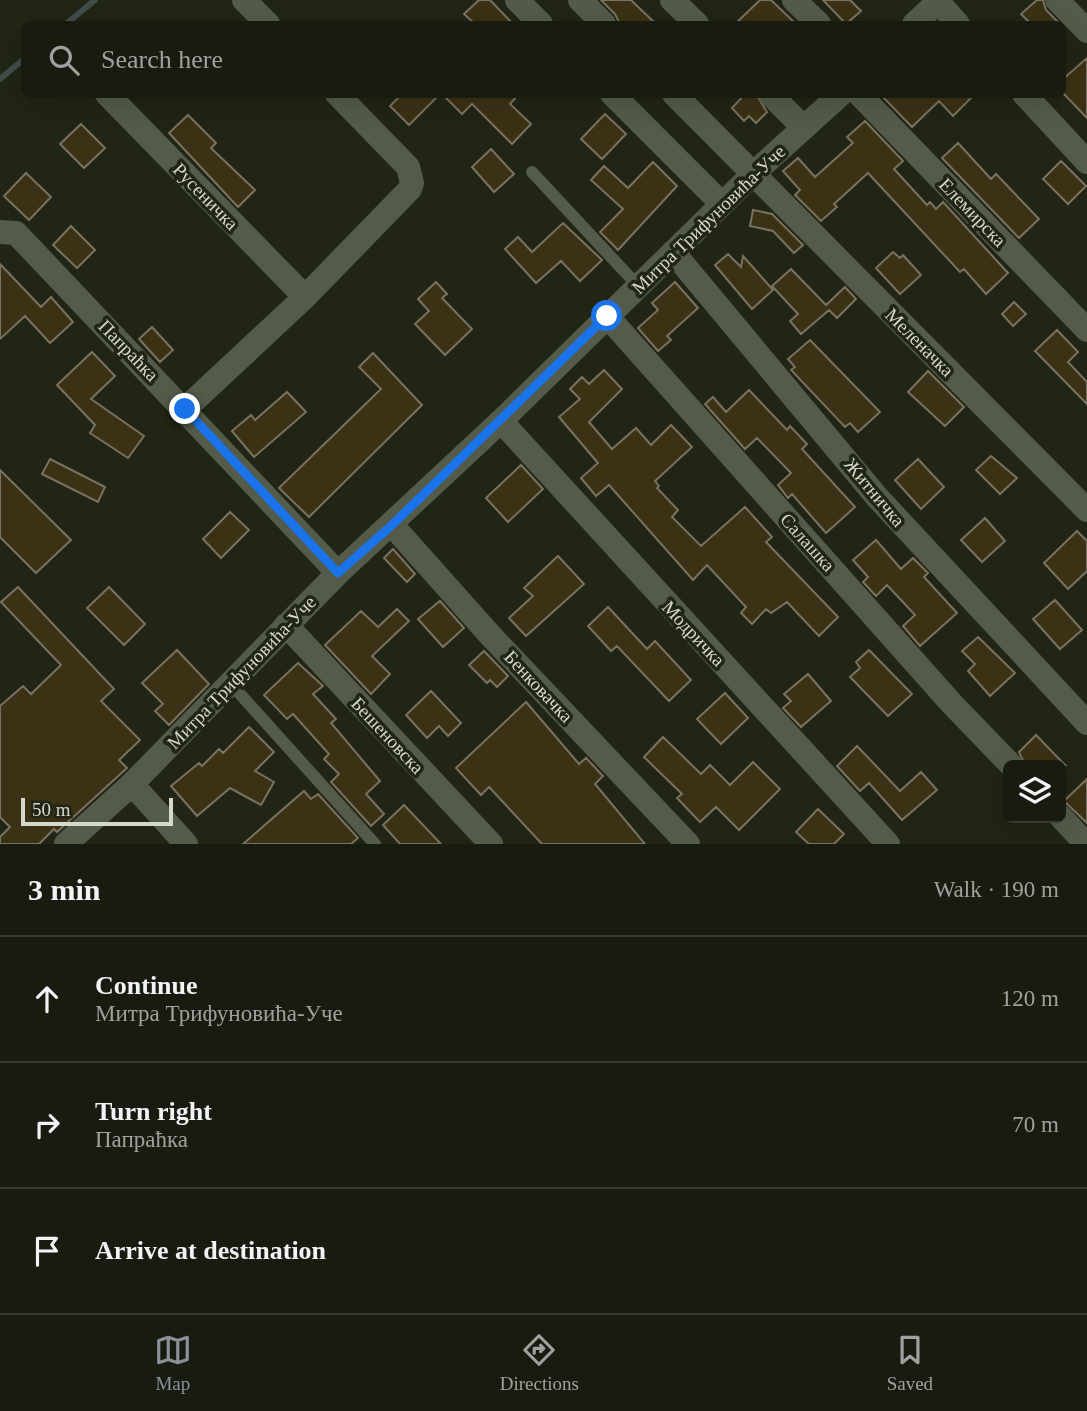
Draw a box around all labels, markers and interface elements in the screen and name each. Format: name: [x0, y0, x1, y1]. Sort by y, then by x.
search box: [21, 21, 1066, 98]
icon: search: [45, 41, 83, 79]
text: Search here: [101, 45, 223, 74]
street label: Митра Трифуновића-Уче: [627, 141, 789, 298]
street label: Русеничка: [169, 159, 243, 234]
street label: Елемирска: [935, 174, 1011, 251]
route start: [591, 300, 622, 331]
street label: Меленачка: [881, 304, 959, 381]
street label: Папраћка: [94, 315, 163, 386]
route end: [169, 393, 200, 424]
street label: Житничка: [840, 454, 910, 531]
street label: Салашка: [776, 509, 840, 576]
street label: Митра Трифуновића-Уче: [163, 591, 320, 753]
street label: Модричка: [658, 596, 730, 671]
street label: Бенковачка: [500, 646, 578, 727]
street label: Бешеновска: [347, 693, 429, 778]
map controls: [1003, 760, 1066, 823]
button: layers: [1003, 760, 1066, 823]
scale bar: [21, 795, 173, 827]
text: 50 m: [32, 799, 71, 820]
text: 3 min: [28, 873, 101, 906]
text: Walk · 190 m: [934, 877, 1059, 902]
text: Continue: [95, 971, 198, 1000]
icon: ahead: [28, 980, 66, 1018]
text: 120 m: [1001, 986, 1059, 1011]
text: Митра Трифуновића-Уче: [95, 1001, 343, 1026]
text: Turn right: [95, 1097, 212, 1126]
icon: right: [28, 1106, 66, 1144]
text: 70 m: [1012, 1112, 1059, 1137]
text: Папраћка: [95, 1127, 188, 1152]
icon: arrive: [28, 1232, 66, 1270]
text: Arrive at destination: [95, 1236, 326, 1265]
tab: Map: [154, 1331, 192, 1395]
tab: Directions: [500, 1331, 579, 1395]
tab: Saved: [887, 1331, 933, 1395]

